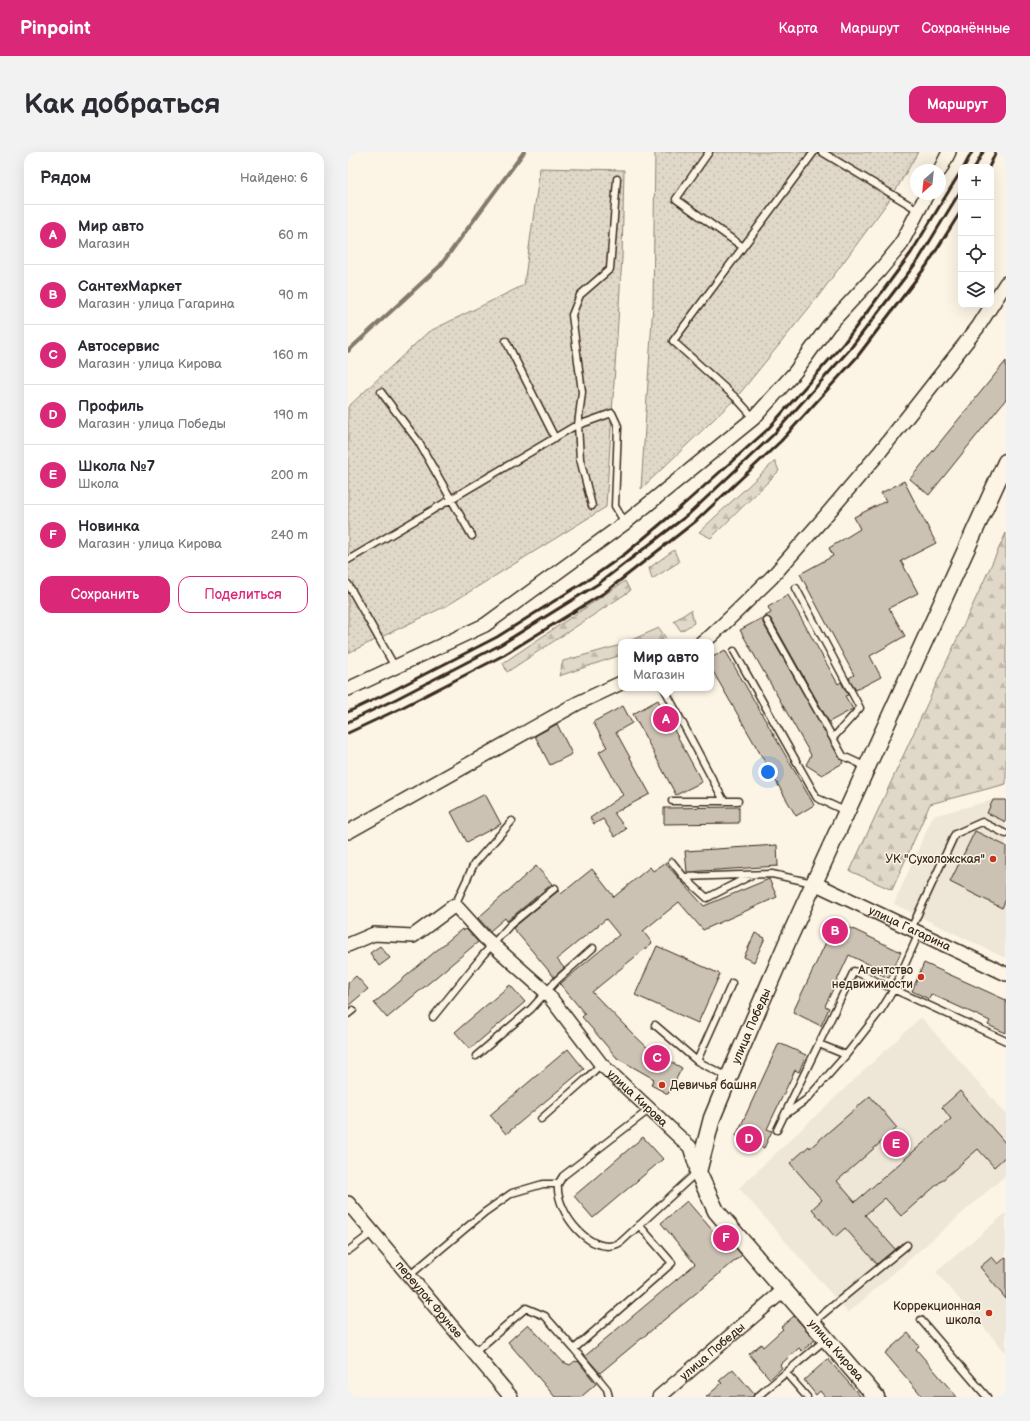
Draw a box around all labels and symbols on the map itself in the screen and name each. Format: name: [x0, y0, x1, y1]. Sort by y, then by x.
north arrow: [910, 164, 946, 200]
pin: A: [653, 704, 679, 734]
your location: [758, 762, 778, 782]
place label: УК "Сухоложская": [885, 852, 985, 867]
marker: УК "Сухоложская": [988, 854, 998, 864]
street label: улица Гагарина: [866, 903, 953, 955]
pin: B: [822, 916, 848, 946]
place label: Агентство недвижимости: [832, 963, 913, 992]
marker: Агентство недвижимости: [916, 972, 926, 982]
street label: улица Победы: [729, 986, 774, 1066]
pin: C: [644, 1043, 670, 1073]
street label: улица Кирова: [604, 1066, 671, 1130]
place label: Девичья башня: [670, 1078, 757, 1093]
marker: Девичья башня: [657, 1080, 667, 1090]
pin: D: [736, 1124, 762, 1154]
pin: E: [883, 1129, 909, 1159]
pin: F: [713, 1223, 739, 1253]
street label: переулок Фрунзе: [392, 1258, 466, 1342]
place label: Коррекционная школа: [893, 1299, 981, 1328]
marker: Коррекционная школа: [984, 1308, 994, 1318]
street label: улица Кирова: [805, 1316, 867, 1384]
street label: улица Победы: [677, 1320, 748, 1384]

